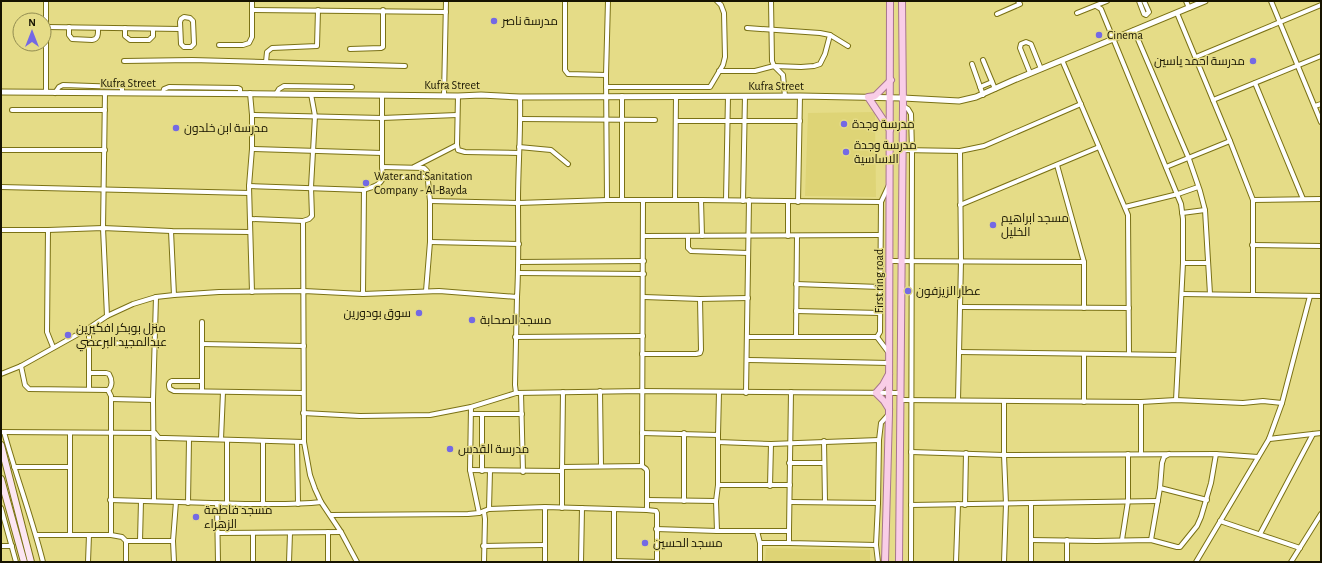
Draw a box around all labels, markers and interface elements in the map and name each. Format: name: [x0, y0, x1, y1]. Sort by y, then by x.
north arrow: [12, 12, 52, 52]
place label: مدرسة ناصر: [501, 15, 558, 28]
marker: مدرسة ناصر: [489, 16, 499, 26]
text: N: [28, 17, 36, 28]
place label: Cinema: [1107, 29, 1143, 41]
marker: Cinema: [1094, 30, 1104, 40]
place label: مدرسة احمد ياسين: [1154, 55, 1245, 68]
marker: مدرسة احمد ياسين: [1248, 56, 1258, 66]
street label: Kufra Street: [100, 77, 156, 89]
street label: Kufra Street: [424, 79, 480, 91]
street label: Kufra Street: [748, 80, 804, 92]
place label: مدرسة وجدة: [852, 118, 915, 131]
marker: مدرسة وجدة: [839, 119, 849, 129]
place label: مدرسة ابن خلدون: [184, 122, 268, 135]
marker: مدرسة ابن خلدون: [171, 123, 181, 133]
place label: مدرسة وجدة الاساسية: [854, 139, 917, 166]
marker: مدرسة وجدة الاساسية: [841, 147, 851, 157]
place label: Water and Sanitation Company - Al-Bayda: [374, 170, 473, 197]
marker: Water and Sanitation Company - Al-Bayda: [361, 178, 371, 188]
place label: مسجد ابراهيم الخليل: [1001, 212, 1069, 239]
marker: مسجد ابراهيم الخليل: [988, 220, 998, 230]
street label: First ring road: [873, 249, 885, 313]
place label: عطار الزيزفون: [916, 285, 981, 298]
marker: عطار الزيزفون: [903, 286, 913, 296]
place label: سوق بودورين: [344, 307, 411, 320]
marker: سوق بودورين: [414, 308, 424, 318]
place label: مسجد الصحابة: [480, 314, 551, 327]
marker: مسجد الصحابة: [467, 315, 477, 325]
place label: منزل بوبكر افكيرين عبدالمجيد البرعصي: [76, 322, 167, 352]
marker: منزل بوبكر افكيرين عبدالمجيد البرعصي: [63, 330, 73, 340]
place label: مدرسة القدس: [458, 443, 529, 456]
marker: مدرسة القدس: [445, 444, 455, 454]
place label: مسجد فاطمة الزهراء: [204, 504, 272, 531]
marker: مسجد فاطمة الزهراء: [191, 512, 201, 522]
place label: مسجد الحسين: [653, 537, 723, 550]
marker: مسجد الحسين: [640, 538, 650, 548]

